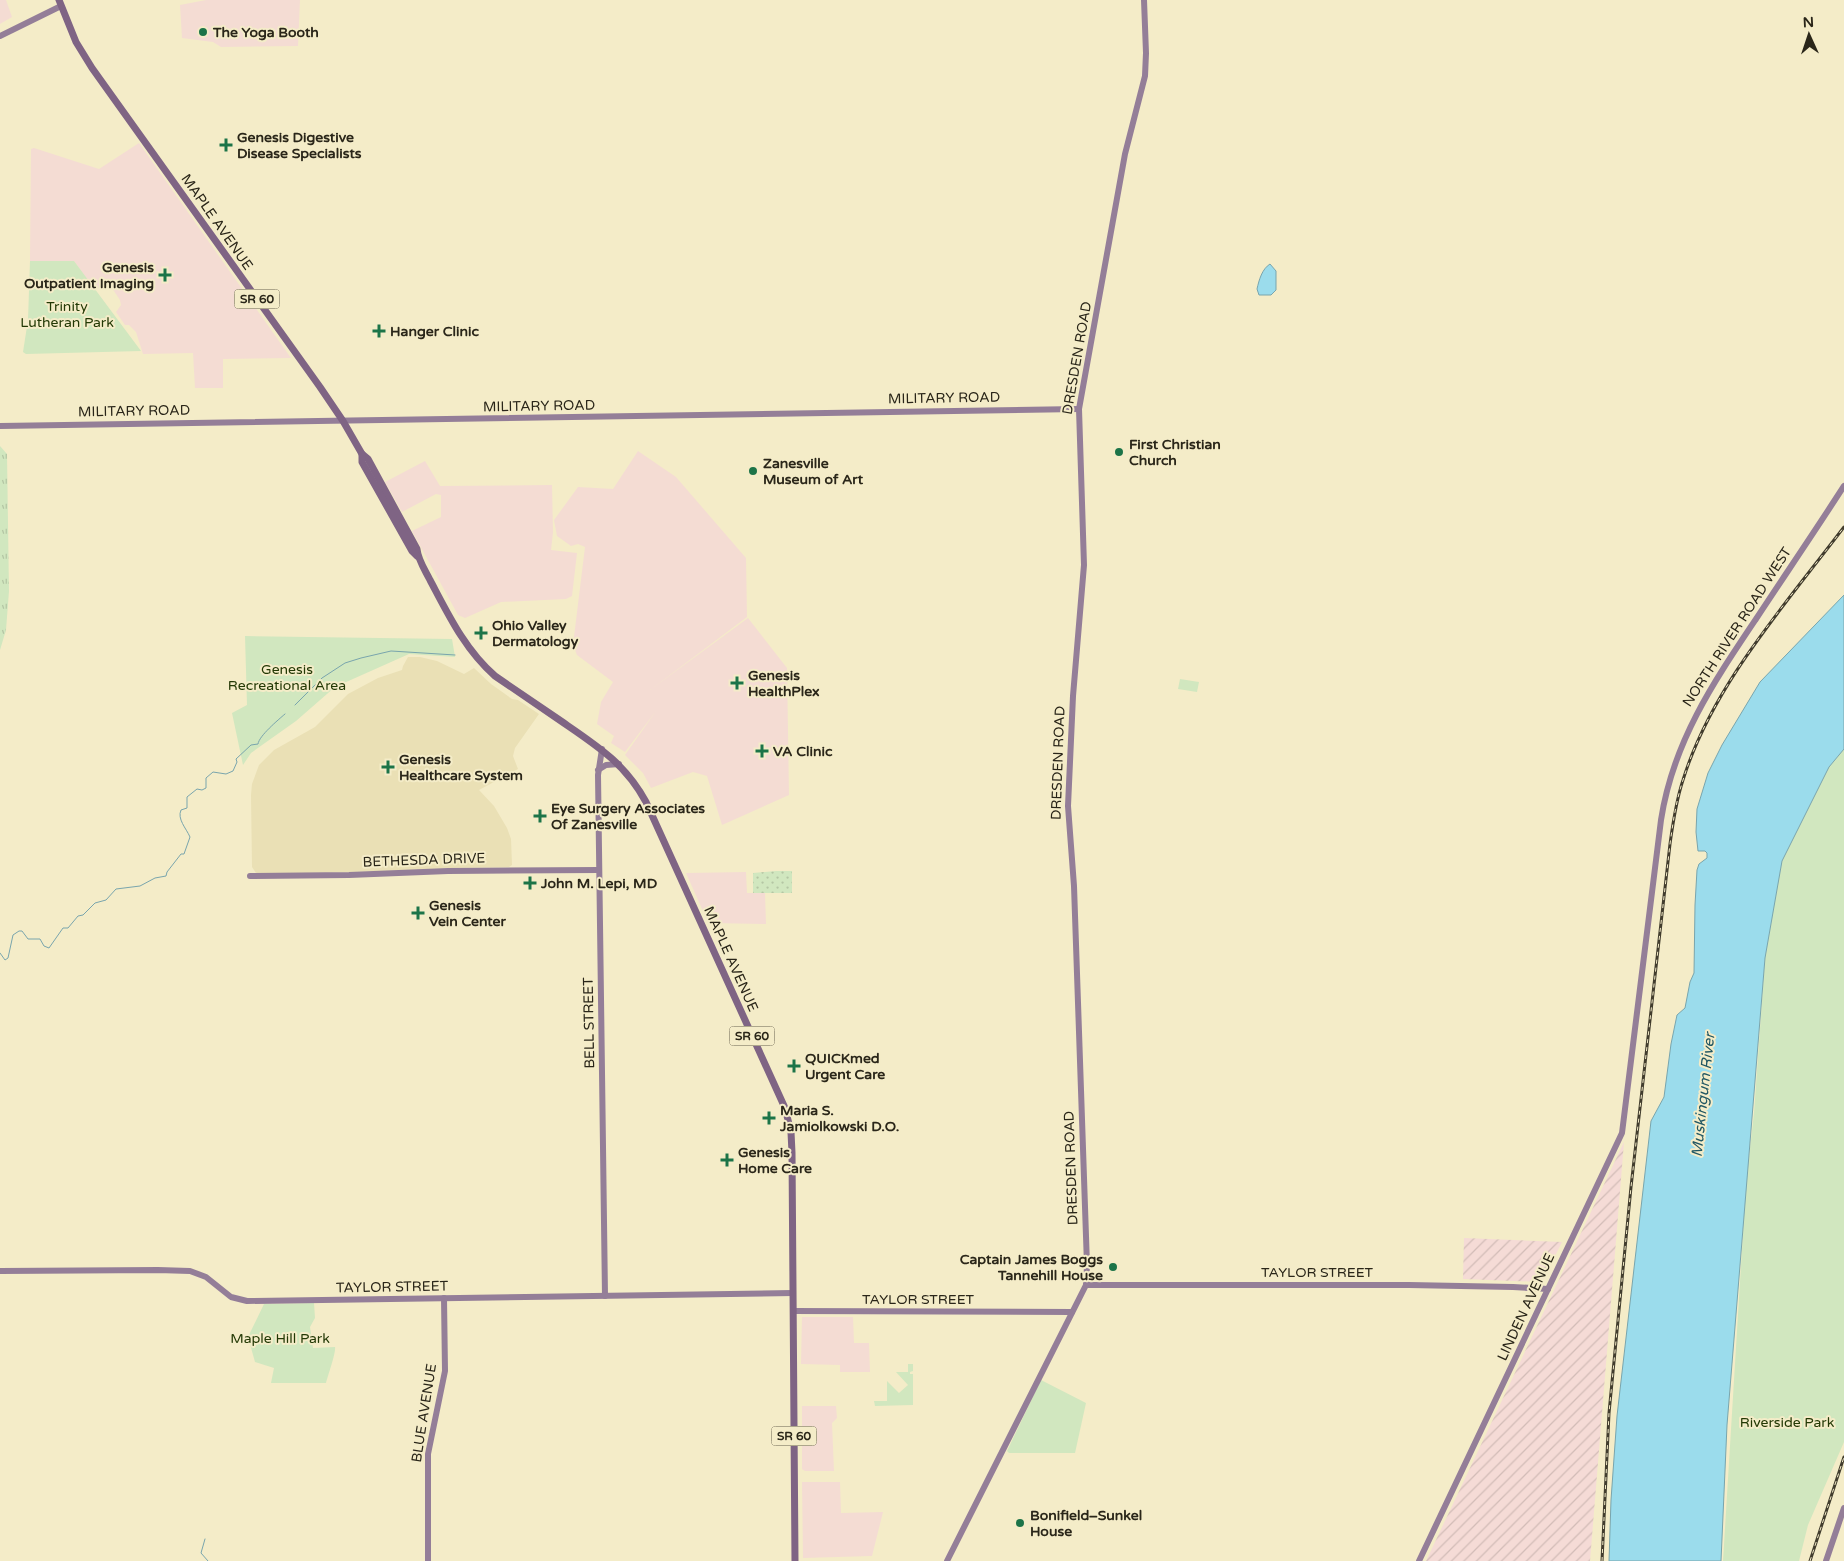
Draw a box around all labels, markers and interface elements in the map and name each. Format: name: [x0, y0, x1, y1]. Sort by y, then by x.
north arrow: [1784, 10, 1834, 60]
text: N: [1802, 14, 1814, 31]
place label: The Yoga Booth: [212, 24, 319, 41]
marker: The Yoga Booth: [197, 26, 209, 38]
place label: Genesis Digestive Disease Specialists: [237, 129, 362, 162]
marker: Genesis Digestive Disease Specialists: [219, 138, 233, 152]
street label: MAPLE AVENUE: [178, 171, 256, 273]
place label: Genesis Outpatient Imaging: [24, 259, 154, 292]
marker: Genesis Outpatient Imaging: [158, 268, 172, 282]
road number: SR 60: [234, 290, 280, 308]
park label: Trinity Lutheran Park: [20, 298, 114, 331]
street label: DRESDEN ROAD: [1059, 300, 1095, 416]
place label: Hanger Clinic: [390, 323, 479, 340]
marker: Hanger Clinic: [372, 324, 386, 338]
street label: MILITARY ROAD: [888, 389, 1000, 407]
street label: MILITARY ROAD: [483, 397, 595, 415]
street label: MILITARY ROAD: [78, 402, 190, 420]
place label: First Christian Church: [1129, 436, 1221, 469]
marker: First Christian Church: [1113, 446, 1125, 458]
place label: Zanesville Museum of Art: [763, 455, 864, 488]
marker: Zanesville Museum of Art: [747, 465, 759, 477]
street label: NORTH RIVER ROAD WEST: [1679, 544, 1795, 710]
place label: Ohio Valley Dermatology: [492, 617, 579, 650]
marker: Ohio Valley Dermatology: [474, 626, 488, 640]
park label: Genesis Recreational Area: [228, 661, 346, 694]
place label: Genesis HealthPlex: [748, 667, 820, 700]
marker: Genesis HealthPlex: [730, 676, 744, 690]
street label: DRESDEN ROAD: [1048, 706, 1068, 820]
place label: VA Clinic: [773, 743, 833, 760]
marker: VA Clinic: [755, 744, 769, 758]
place label: Genesis Healthcare System: [399, 751, 523, 784]
marker: Genesis Healthcare System: [381, 760, 395, 774]
place label: Eye Surgery Associates Of Zanesville: [551, 800, 705, 833]
marker: Eye Surgery Associates Of Zanesville: [533, 809, 547, 823]
street label: BETHESDA DRIVE: [362, 849, 486, 871]
place label: John M. Lepi, MD: [540, 875, 658, 892]
marker: John M. Lepi, MD: [523, 876, 537, 890]
place label: Genesis Vein Center: [429, 897, 506, 930]
street label: MAPLE AVENUE: [700, 904, 762, 1014]
marker: Genesis Vein Center: [411, 906, 425, 920]
street label: BELL STREET: [580, 977, 598, 1069]
road number: SR 60: [730, 1026, 774, 1046]
water label: Muskingum River: [1688, 1030, 1719, 1158]
place label: QUICKmed Urgent Care: [805, 1050, 885, 1083]
marker: QUICKmed Urgent Care: [787, 1059, 801, 1073]
place label: Maria S. Jamiolkowski D.O.: [779, 1102, 899, 1135]
marker: Maria S. Jamiolkowski D.O.: [762, 1111, 776, 1125]
street label: DRESDEN ROAD: [1061, 1111, 1081, 1225]
place label: Genesis Home Care: [738, 1144, 812, 1177]
marker: Genesis Home Care: [720, 1153, 734, 1167]
street label: LINDEN AVENUE: [1494, 1250, 1558, 1364]
place label: Captain James Boggs Tannehill House: [960, 1251, 1103, 1284]
marker: Captain James Boggs Tannehill House: [1107, 1261, 1119, 1273]
street label: TAYLOR STREET: [1261, 1264, 1374, 1281]
street label: TAYLOR STREET: [336, 1278, 449, 1296]
street label: TAYLOR STREET: [862, 1291, 975, 1308]
park label: Maple Hill Park: [230, 1330, 330, 1347]
street label: BLUE AVENUE: [408, 1362, 440, 1464]
park label: Riverside Park: [1740, 1414, 1835, 1431]
road number: SR 60: [772, 1426, 816, 1445]
place label: Bonifield–Sunkel House: [1030, 1507, 1142, 1540]
marker: Bonifield–Sunkel House: [1014, 1517, 1026, 1529]

